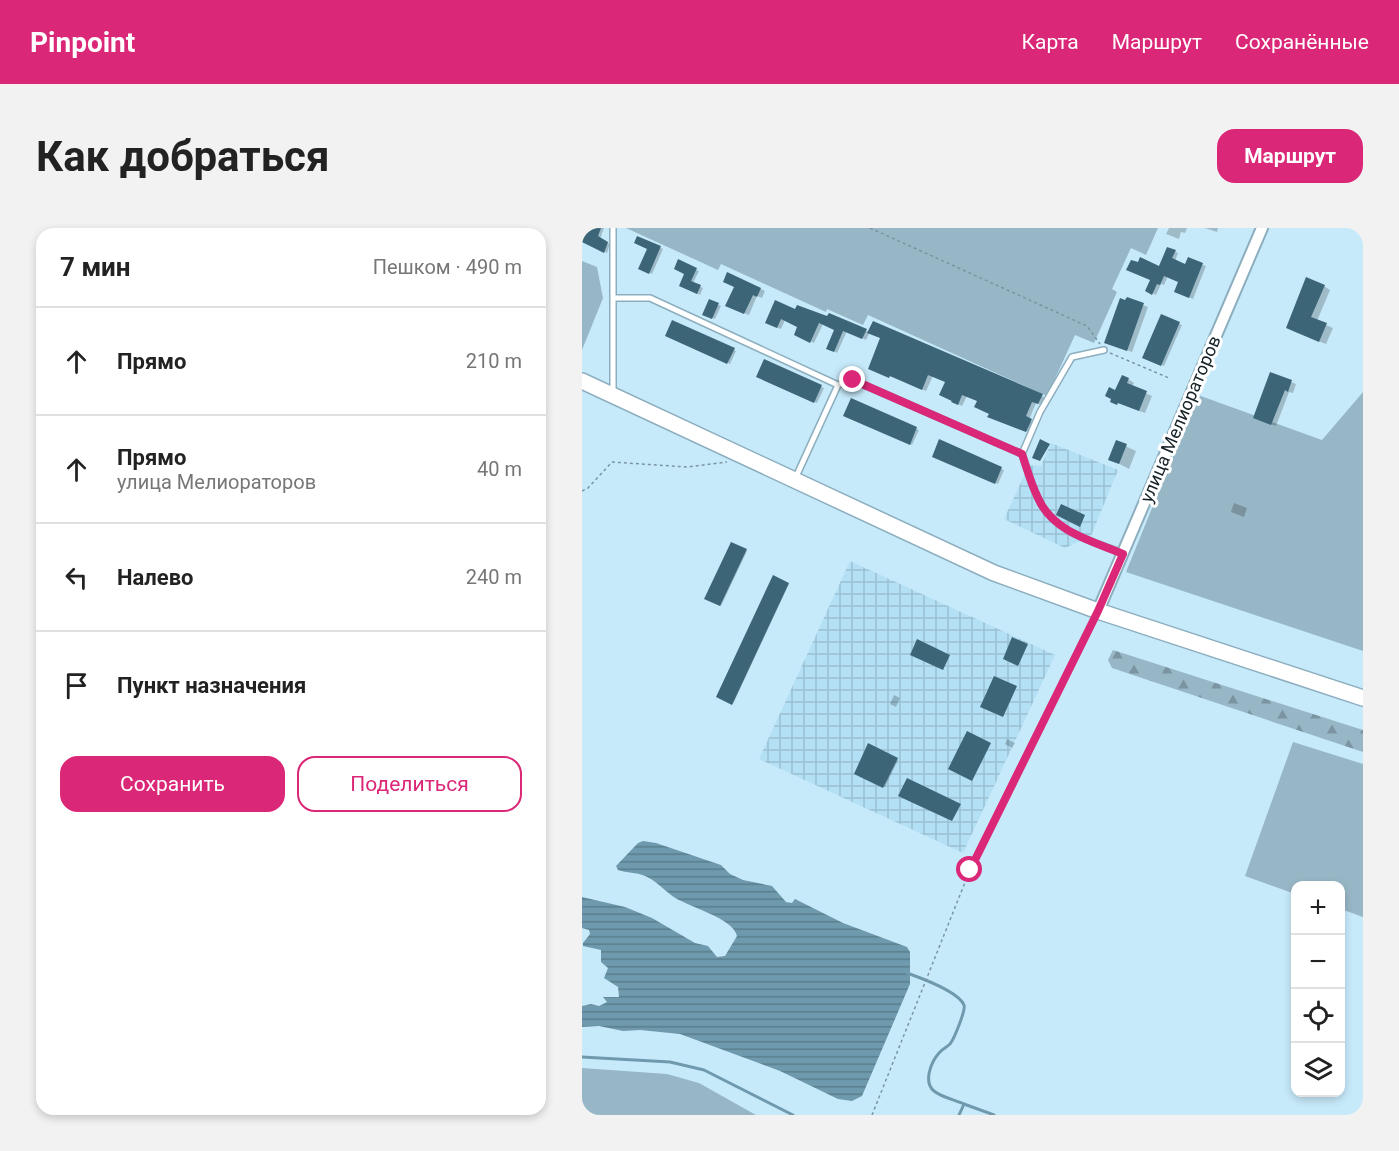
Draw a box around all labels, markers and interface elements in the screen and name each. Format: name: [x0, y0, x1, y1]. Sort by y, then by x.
text: Pinpoint: [30, 26, 135, 59]
text: Карта: [1022, 30, 1079, 54]
text: Маршрут: [1112, 30, 1202, 54]
text: Сохранённые: [1235, 30, 1369, 54]
button: Маршрут: [1217, 129, 1363, 183]
text: Как добраться: [36, 132, 330, 181]
text: 7 мин: [60, 252, 131, 282]
text: Пешком · 490 m: [373, 255, 522, 279]
street label: улица Мелиораторов: [1135, 332, 1225, 506]
icon: ahead: [60, 345, 93, 378]
text: Прямо: [117, 349, 186, 374]
text: 210 m: [466, 349, 522, 373]
route end: [839, 366, 865, 392]
text: Прямо: [117, 445, 186, 470]
icon: ahead: [60, 453, 93, 486]
text: 40 m: [477, 457, 522, 481]
text: улица Мелиораторов: [117, 470, 316, 494]
icon: left: [60, 561, 93, 594]
text: Налево: [117, 565, 194, 590]
text: 240 m: [466, 565, 522, 589]
icon: arrive: [60, 669, 93, 702]
text: Пункт назначения: [117, 673, 306, 698]
button: Сохранить: [60, 756, 285, 812]
button: Поделиться: [297, 756, 522, 812]
route start: [956, 856, 982, 882]
map controls: [1291, 881, 1345, 1097]
button: +: [1291, 881, 1345, 935]
button: −: [1291, 935, 1345, 989]
button: locate: [1291, 989, 1345, 1043]
button: layers: [1291, 1043, 1345, 1097]

